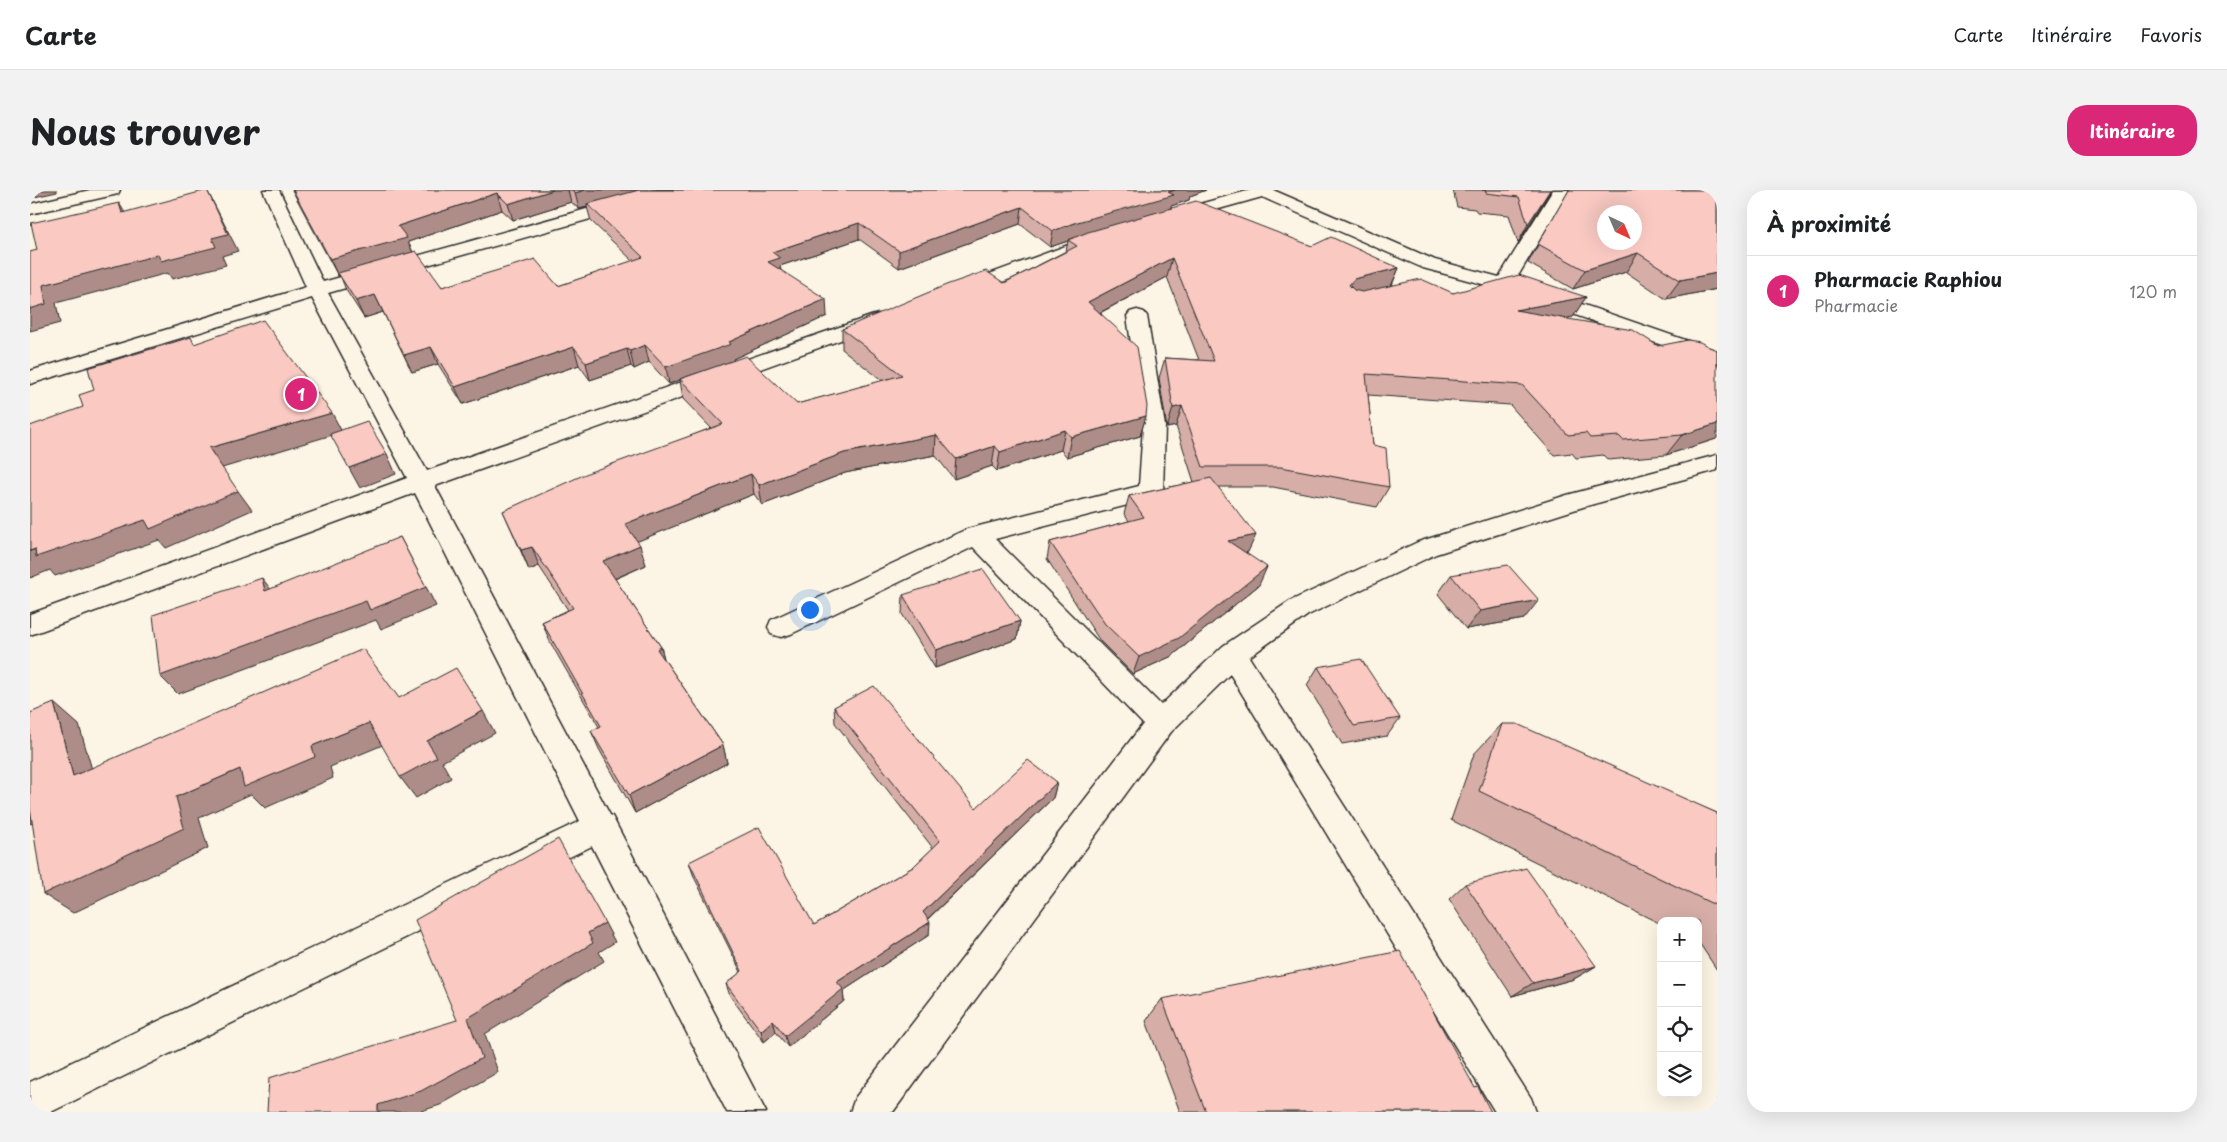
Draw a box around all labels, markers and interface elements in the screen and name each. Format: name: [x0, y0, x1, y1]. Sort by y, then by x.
text: Carte: [25, 17, 97, 53]
text: Carte: [1953, 21, 2003, 48]
text: Itinéraire: [2031, 21, 2112, 48]
text: Favoris: [2140, 21, 2202, 48]
text: Nous trouver: [30, 104, 260, 157]
button: Itinéraire: [2067, 105, 2197, 156]
north arrow: [1597, 205, 1642, 250]
text: À proximité: [1767, 207, 1891, 239]
text: Pharmacie Raphiou: [1814, 265, 2002, 293]
text: 1: [1779, 279, 1787, 303]
text: 120 m: [2130, 279, 2177, 303]
text: Pharmacie: [1814, 293, 1898, 317]
pin: 1: [285, 375, 317, 413]
your location: [797, 597, 823, 623]
map controls: [1657, 917, 1702, 1097]
button: +: [1657, 917, 1702, 962]
button: −: [1657, 962, 1702, 1007]
button: locate: [1657, 1007, 1702, 1052]
button: layers: [1657, 1052, 1702, 1097]

